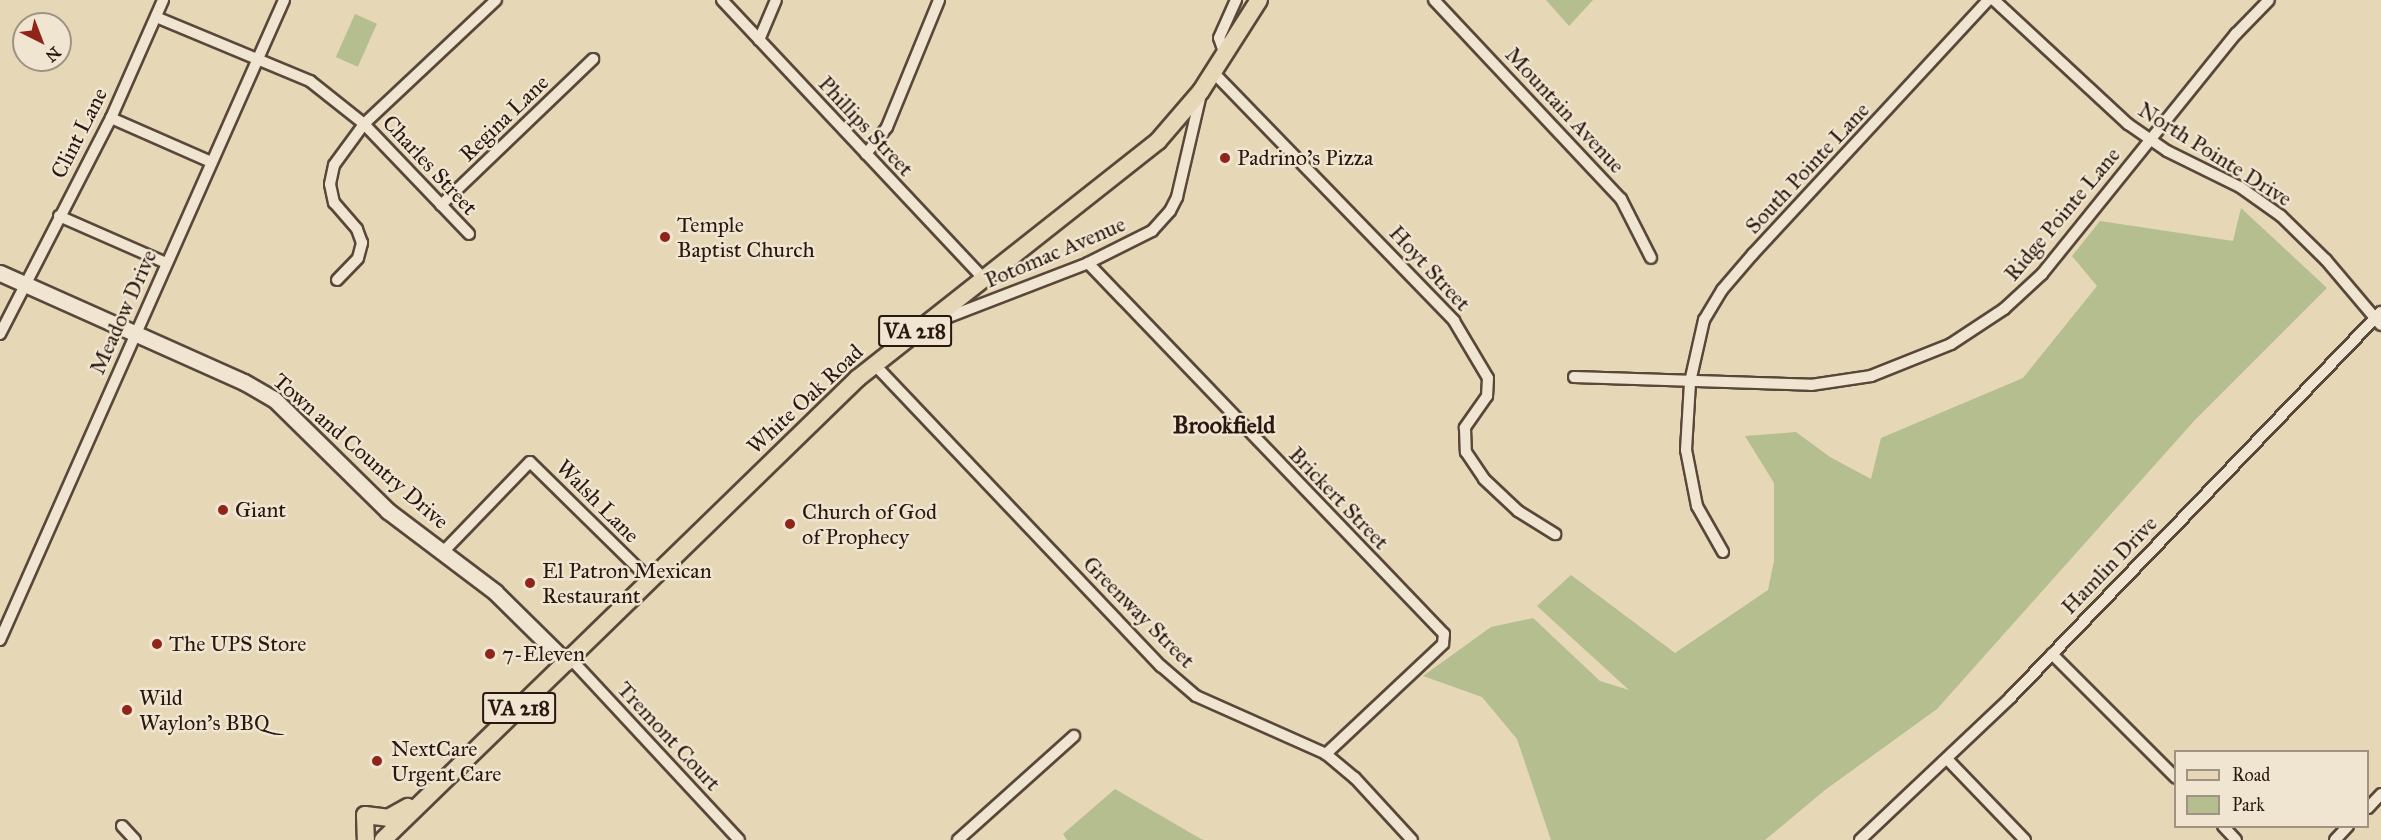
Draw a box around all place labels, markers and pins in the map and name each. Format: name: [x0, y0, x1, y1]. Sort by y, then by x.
place label: Padrino's Pizza: [1237, 145, 1373, 171]
marker: Padrino's Pizza: [1218, 151, 1232, 165]
place label: Temple Baptist Church: [677, 211, 815, 262]
marker: Temple Baptist Church: [658, 230, 672, 244]
place label: Giant: [235, 497, 286, 523]
place label: Church of God of Prophecy: [802, 498, 937, 550]
marker: Giant: [216, 503, 230, 517]
marker: Church of God of Prophecy: [783, 517, 797, 531]
place label: El Patron Mexican Restaurant: [542, 557, 712, 608]
marker: El Patron Mexican Restaurant: [523, 576, 537, 590]
place label: The UPS Store: [169, 631, 306, 657]
marker: The UPS Store: [150, 637, 164, 651]
place label: 7-Eleven: [502, 641, 585, 667]
marker: 7-Eleven: [483, 647, 497, 661]
place label: Wild Waylon's BBQ: [139, 684, 270, 736]
marker: Wild Waylon's BBQ: [120, 703, 134, 717]
place label: NextCare Urgent Care: [391, 735, 501, 786]
marker: NextCare Urgent Care: [368, 752, 386, 770]

